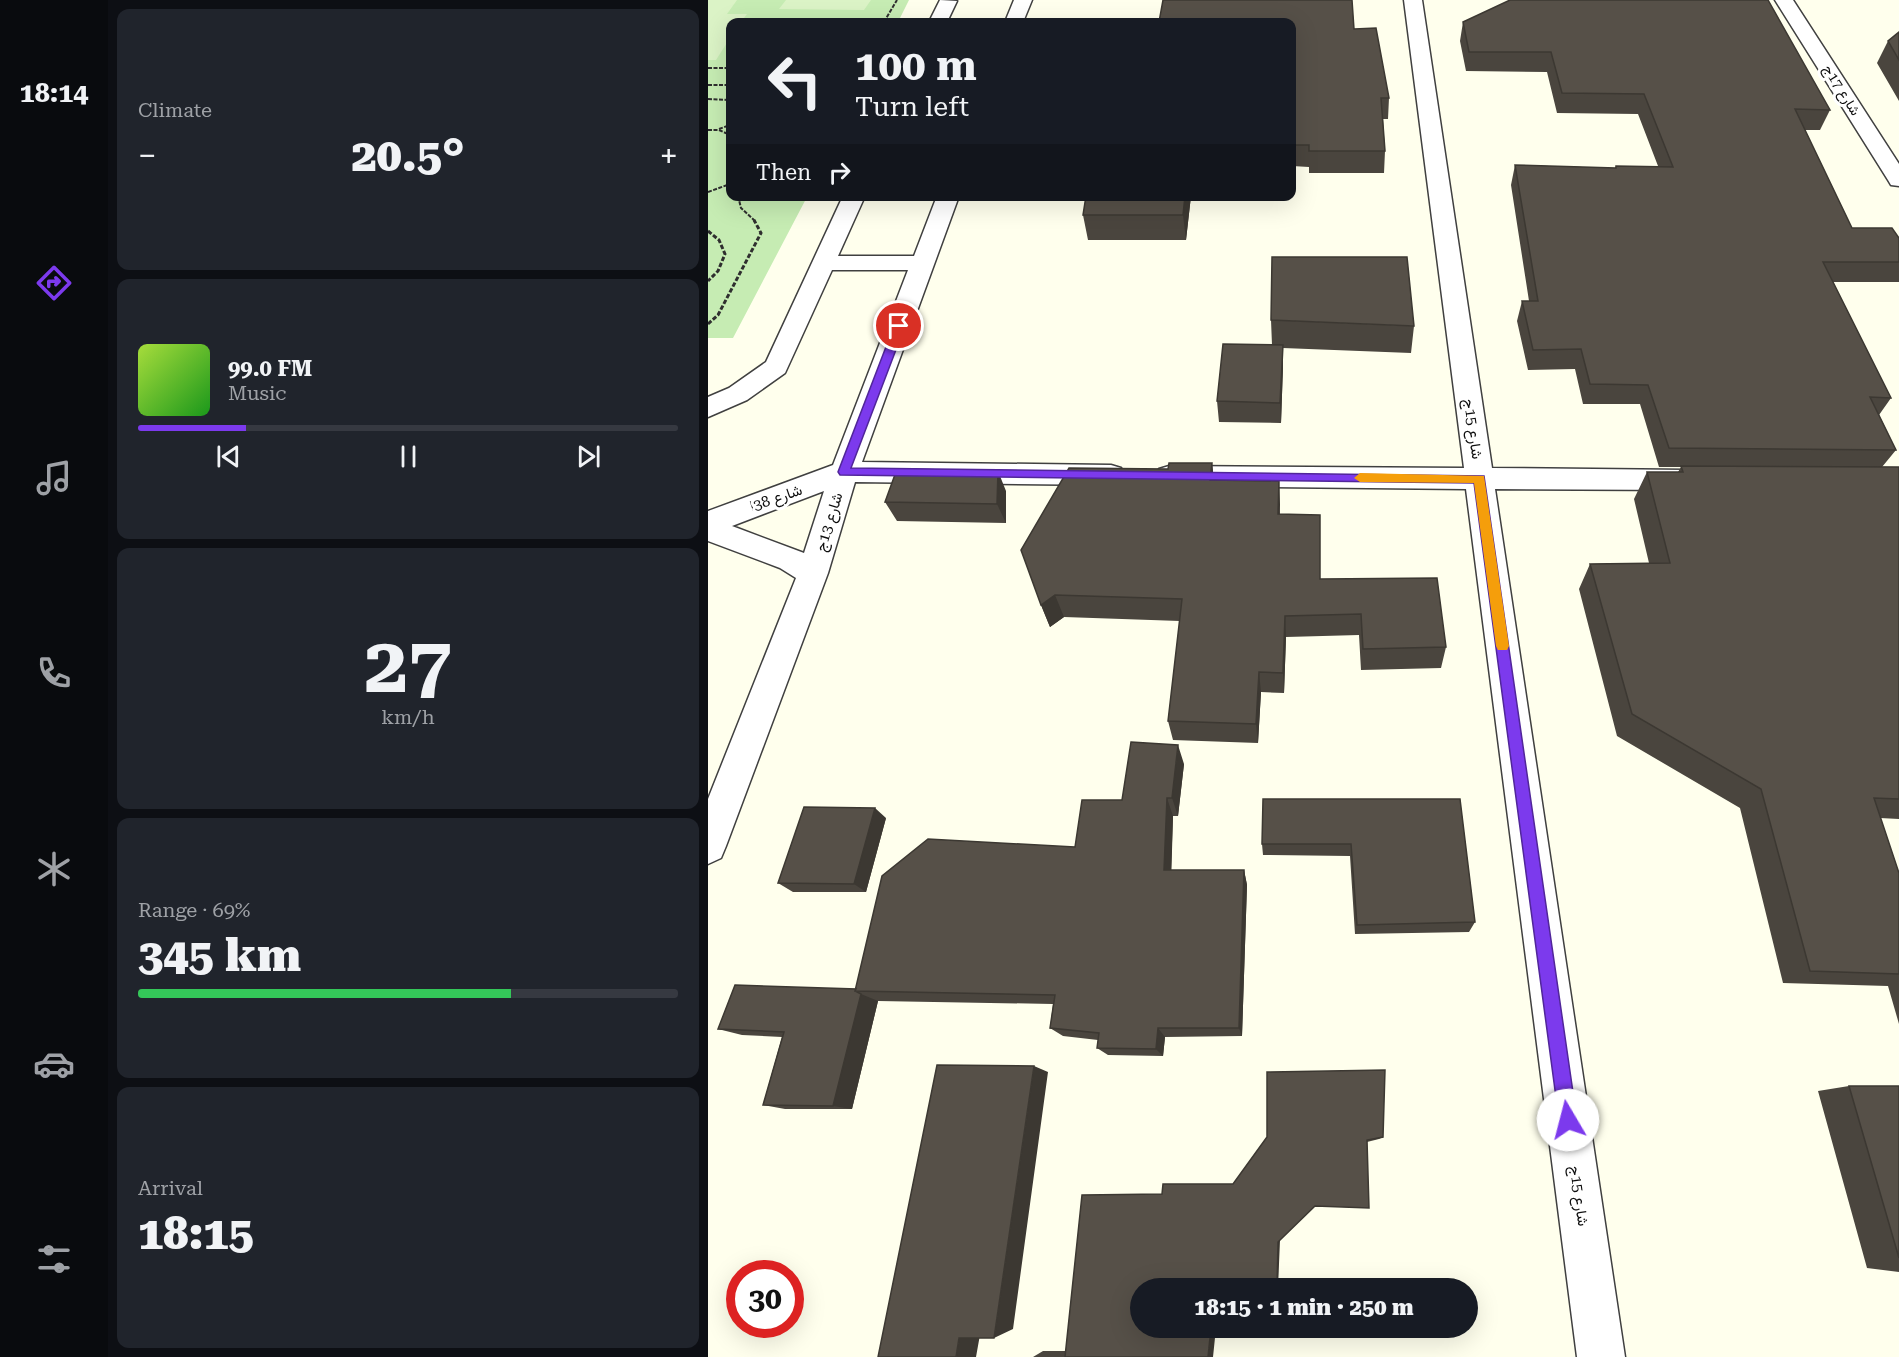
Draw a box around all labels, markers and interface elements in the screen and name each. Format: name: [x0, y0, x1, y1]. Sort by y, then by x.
text: 100 m: [855, 41, 977, 90]
icon: left: [756, 42, 834, 120]
street label: شارع 17ج: [1818, 62, 1864, 120]
text: 18:14: [20, 77, 88, 109]
text: Turn left: [855, 91, 969, 123]
text: Climate: [138, 98, 212, 122]
text: 20.5°: [351, 129, 465, 182]
text: −: [138, 136, 156, 175]
text: +: [660, 136, 678, 175]
icon: right: [823, 156, 856, 189]
text: Then: [756, 160, 811, 185]
icon: directions: [33, 262, 75, 304]
pin: [873, 300, 924, 351]
icon: arrive: [882, 309, 915, 342]
text: 99.0 FM: [228, 356, 312, 381]
text: Music: [228, 381, 287, 405]
street label: شارع 15ج: [1458, 398, 1486, 461]
icon: previous: [212, 440, 245, 473]
icon: pause: [392, 440, 425, 473]
icon: next: [572, 440, 605, 473]
icon: music: [33, 457, 75, 499]
street label: شارع 38ا: [747, 481, 805, 517]
street label: شارع 13ج: [812, 490, 848, 554]
text: 27: [364, 620, 452, 711]
icon: phone: [33, 652, 75, 694]
text: km/h: [381, 705, 435, 729]
icon: climate: [33, 848, 75, 890]
text: Range · 69%: [138, 898, 250, 922]
text: 345 km: [138, 929, 301, 982]
icon: car: [33, 1043, 75, 1085]
position arrow: [1536, 1088, 1600, 1152]
street label: شارع 15ج: [1564, 1165, 1592, 1228]
text: Arrival: [138, 1176, 203, 1200]
text: 18:15: [138, 1207, 254, 1260]
icon: filters: [33, 1238, 75, 1280]
speed limit sign: 30: [726, 1260, 804, 1338]
text: 18:15 · 1 min · 250 m: [1194, 1295, 1414, 1320]

